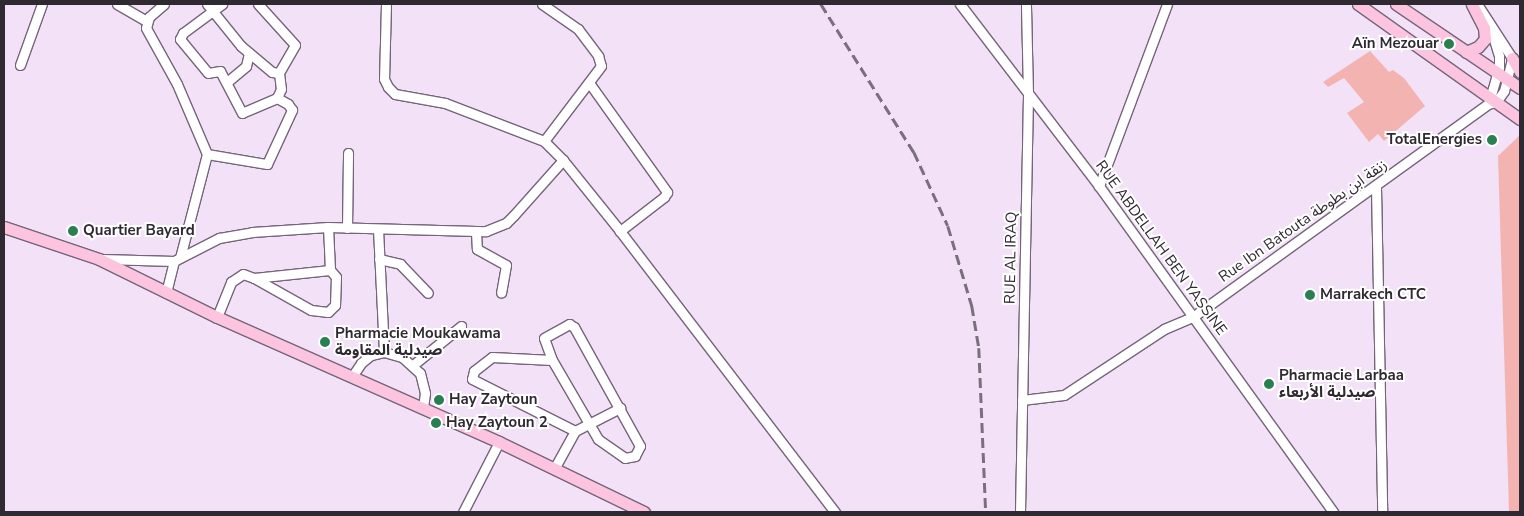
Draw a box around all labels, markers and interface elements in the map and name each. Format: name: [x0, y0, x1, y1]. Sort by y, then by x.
place label: Aïn Mezouar: [1352, 35, 1439, 53]
marker: Aïn Mezouar: [1443, 38, 1455, 50]
place label: TotalEnergies: [1387, 131, 1482, 149]
marker: TotalEnergies: [1486, 134, 1498, 146]
street label: Rue Ibn Batouta زنقة ابن بطوطة: [1215, 156, 1391, 286]
street label: RUE ABDELLAH BEN YASSINE: [1092, 157, 1230, 339]
street label: RUE AL IRAQ: [1001, 212, 1021, 304]
place label: Quartier Bayard: [83, 222, 195, 240]
marker: Quartier Bayard: [67, 225, 79, 237]
place label: Marrakech CTC: [1320, 286, 1426, 304]
marker: Marrakech CTC: [1304, 289, 1316, 301]
place label: Pharmacie Moukawama صيدلية المقاومة: [335, 324, 501, 359]
marker: Pharmacie Moukawama صيدلية المقاومة: [319, 336, 331, 348]
place label: Pharmacie Larbaa صيدلية الأربعاء: [1279, 366, 1404, 401]
marker: Pharmacie Larbaa صيدلية الأربعاء: [1263, 378, 1275, 390]
place label: Hay Zaytoun: [449, 391, 538, 409]
marker: Hay Zaytoun: [433, 394, 445, 406]
place label: Hay Zaytoun 2: [446, 414, 548, 432]
marker: Hay Zaytoun 2: [430, 417, 442, 429]

